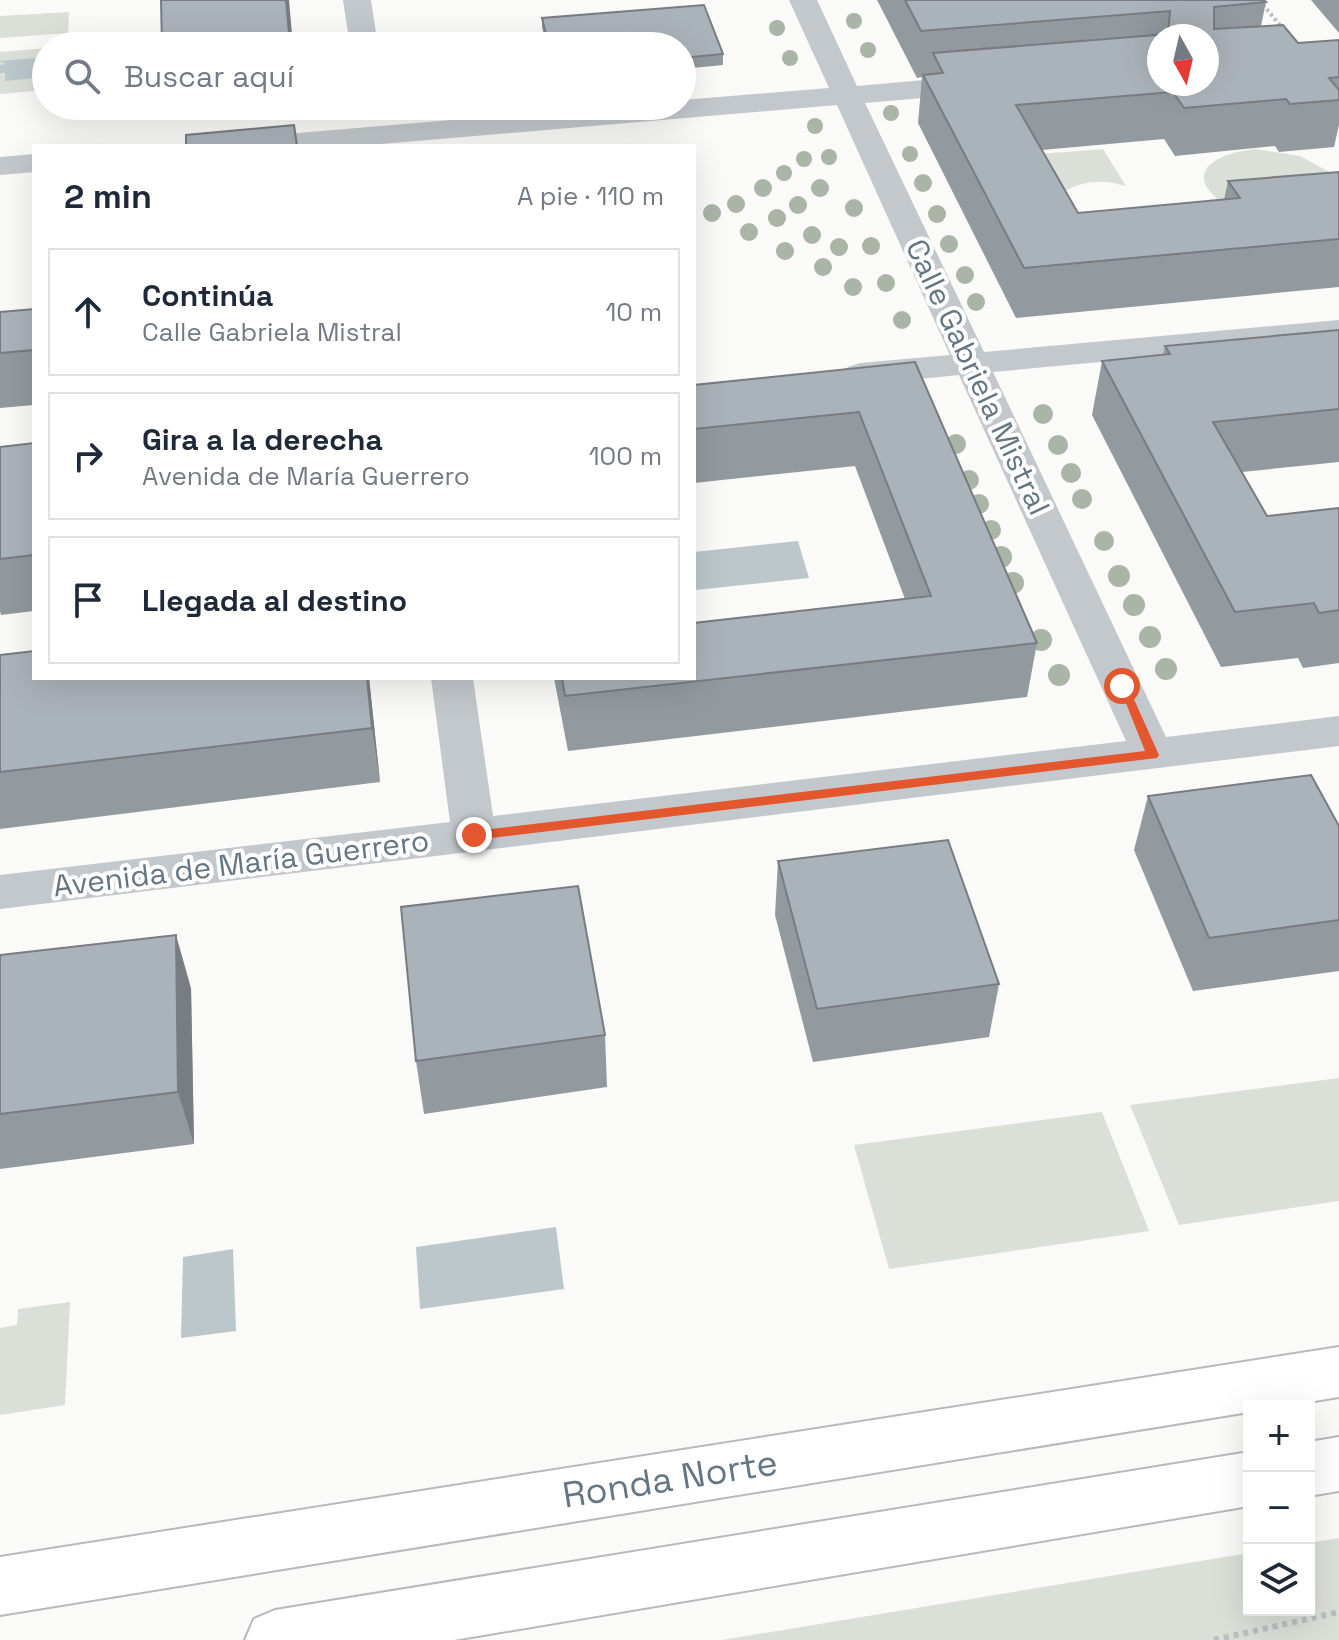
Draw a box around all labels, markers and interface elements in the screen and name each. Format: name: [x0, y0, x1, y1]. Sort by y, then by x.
north arrow: [1147, 24, 1219, 96]
search box: [32, 32, 696, 120]
icon: search: [60, 54, 104, 98]
text: Buscar aquí: [124, 57, 294, 96]
text: 2 min: [64, 175, 152, 218]
text: A pie · 110 m: [517, 179, 664, 213]
street label: Calle Gabriela Mistral: [897, 233, 1059, 521]
text: Continúa: [142, 276, 273, 315]
icon: ahead: [66, 290, 110, 334]
text: 10 m: [605, 295, 662, 329]
text: Calle Gabriela Mistral: [142, 315, 402, 349]
text: Gira a la derecha: [142, 420, 383, 459]
icon: right: [66, 434, 110, 478]
text: 100 m: [589, 439, 662, 473]
text: Avenida de María Guerrero: [142, 459, 470, 493]
icon: arrive: [66, 578, 110, 622]
text: Llegada al destino: [142, 581, 407, 620]
route start: [1104, 668, 1140, 704]
route end: [456, 817, 492, 853]
street label: Avenida de María Guerrero: [51, 821, 431, 905]
map controls: [1243, 1400, 1315, 1616]
button: +: [1243, 1400, 1315, 1472]
street label: Ronda Norte: [559, 1439, 781, 1519]
button: −: [1243, 1472, 1315, 1544]
button: layers: [1243, 1544, 1315, 1616]

